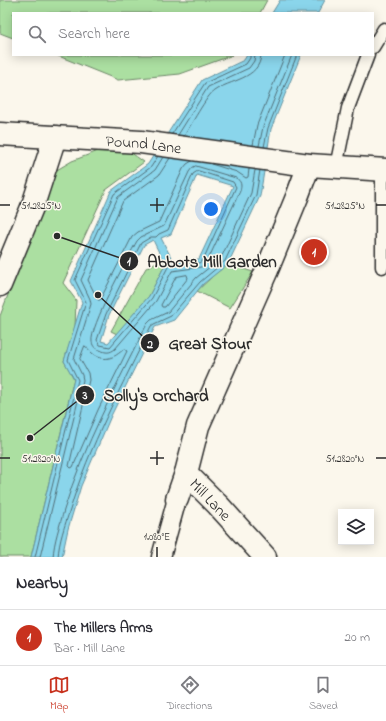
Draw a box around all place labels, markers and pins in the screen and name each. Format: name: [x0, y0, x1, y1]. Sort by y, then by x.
pin: 1: [301, 237, 327, 267]
callout: Abbots Mill Garden: [119, 246, 285, 275]
callout: Great Stour: [140, 329, 260, 358]
callout: Solly's Orchard: [75, 380, 217, 409]

